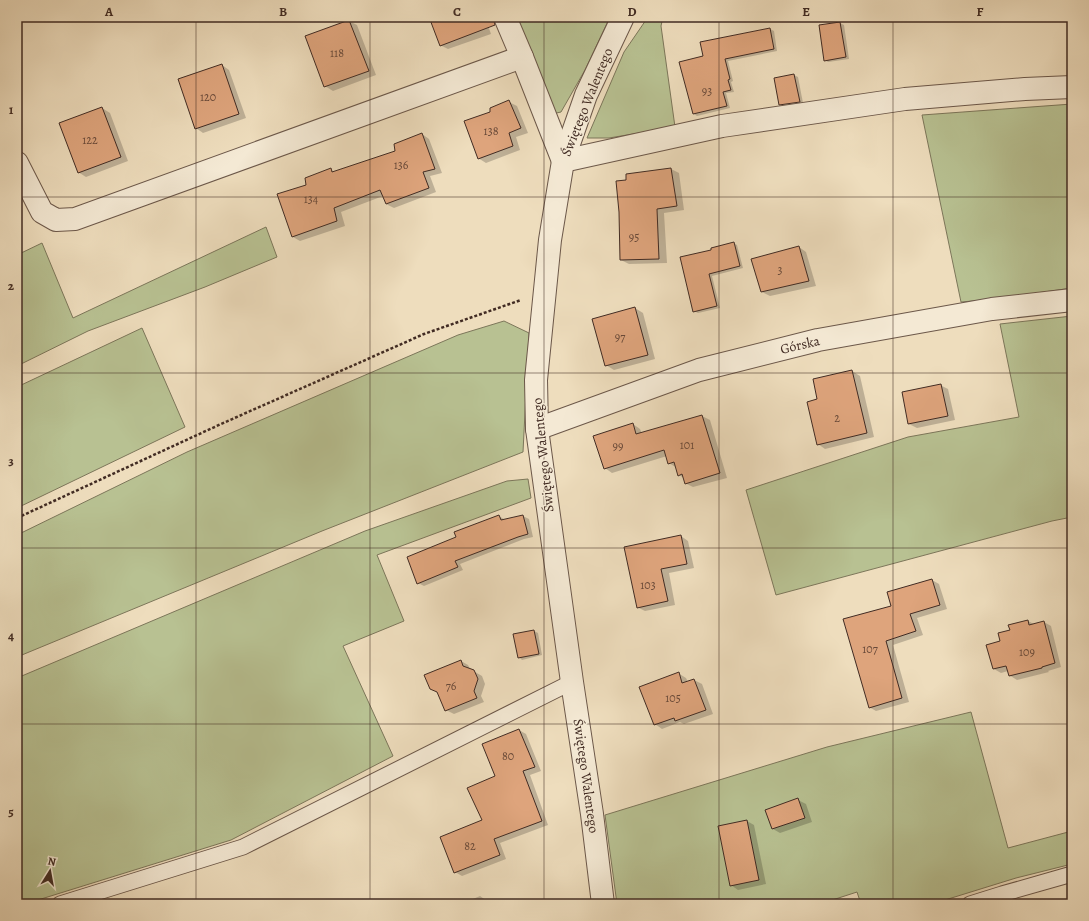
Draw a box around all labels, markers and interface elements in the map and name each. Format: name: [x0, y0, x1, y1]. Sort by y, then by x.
text: A: [104, 3, 114, 20]
text: B: [279, 3, 287, 20]
text: C: [453, 3, 461, 20]
text: D: [627, 3, 637, 20]
text: E: [802, 3, 810, 20]
text: F: [977, 3, 984, 20]
house number: 118: [330, 45, 344, 61]
street label: Świętego Walentego: [557, 45, 617, 159]
house number: 93: [702, 83, 712, 99]
house number: 120: [200, 89, 216, 105]
text: 1: [9, 101, 14, 118]
house number: 138: [484, 123, 499, 139]
house number: 122: [82, 132, 98, 148]
house number: 136: [394, 157, 409, 173]
house number: 134: [304, 191, 319, 207]
house number: 95: [629, 229, 639, 245]
house number: 3: [778, 262, 783, 278]
text: 2: [8, 277, 15, 294]
house number: 97: [615, 329, 626, 345]
street label: Górska: [778, 331, 822, 359]
street label: Świętego Walentego: [528, 397, 558, 513]
house number: 2: [834, 410, 840, 426]
house number: 101: [680, 437, 694, 453]
house number: 99: [613, 438, 623, 454]
text: 3: [8, 452, 14, 469]
house number: 103: [640, 577, 656, 593]
text: 4: [8, 627, 14, 644]
house number: 107: [862, 641, 879, 657]
house number: 109: [1019, 644, 1035, 660]
house number: 76: [446, 678, 457, 694]
house number: 105: [665, 690, 681, 706]
street label: Świętego Walentego: [569, 718, 603, 834]
house number: 80: [502, 748, 514, 764]
text: 5: [8, 803, 14, 820]
house number: 82: [464, 838, 476, 854]
north arrow: [30, 851, 70, 891]
text: N: [46, 854, 57, 870]

